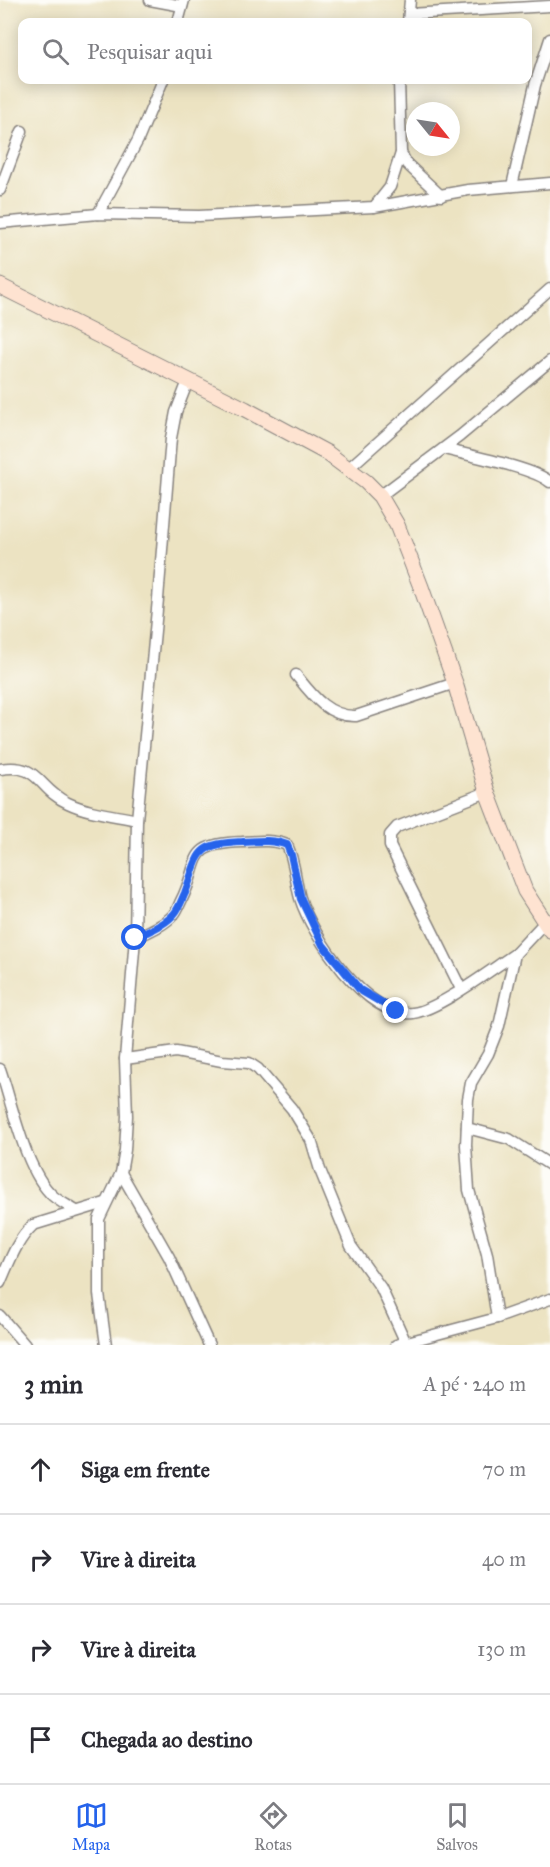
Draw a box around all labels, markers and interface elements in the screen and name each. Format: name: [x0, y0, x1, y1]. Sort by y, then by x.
search box: [18, 18, 532, 84]
icon: search: [39, 35, 72, 68]
text: Pesquisar aqui: [87, 38, 212, 65]
north arrow: [406, 102, 460, 156]
route start: [121, 924, 147, 950]
route end: [382, 997, 408, 1023]
text: 3 min: [24, 1368, 83, 1400]
text: A pé · 240 m: [423, 1372, 526, 1396]
icon: ahead: [24, 1453, 57, 1486]
text: Siga em frente: [81, 1456, 210, 1483]
text: 70 m: [483, 1457, 526, 1481]
icon: right: [24, 1543, 57, 1576]
text: Vire à direita: [81, 1546, 196, 1573]
text: 40 m: [482, 1547, 526, 1571]
icon: right: [24, 1633, 57, 1666]
text: Vire à direita: [81, 1636, 196, 1663]
text: 130 m: [477, 1637, 526, 1661]
icon: arrive: [24, 1723, 57, 1756]
text: Chegada ao destino: [81, 1726, 252, 1753]
tab: Mapa: [72, 1799, 110, 1854]
tab: Rotas: [254, 1799, 292, 1854]
tab: Salvos: [436, 1799, 478, 1854]

